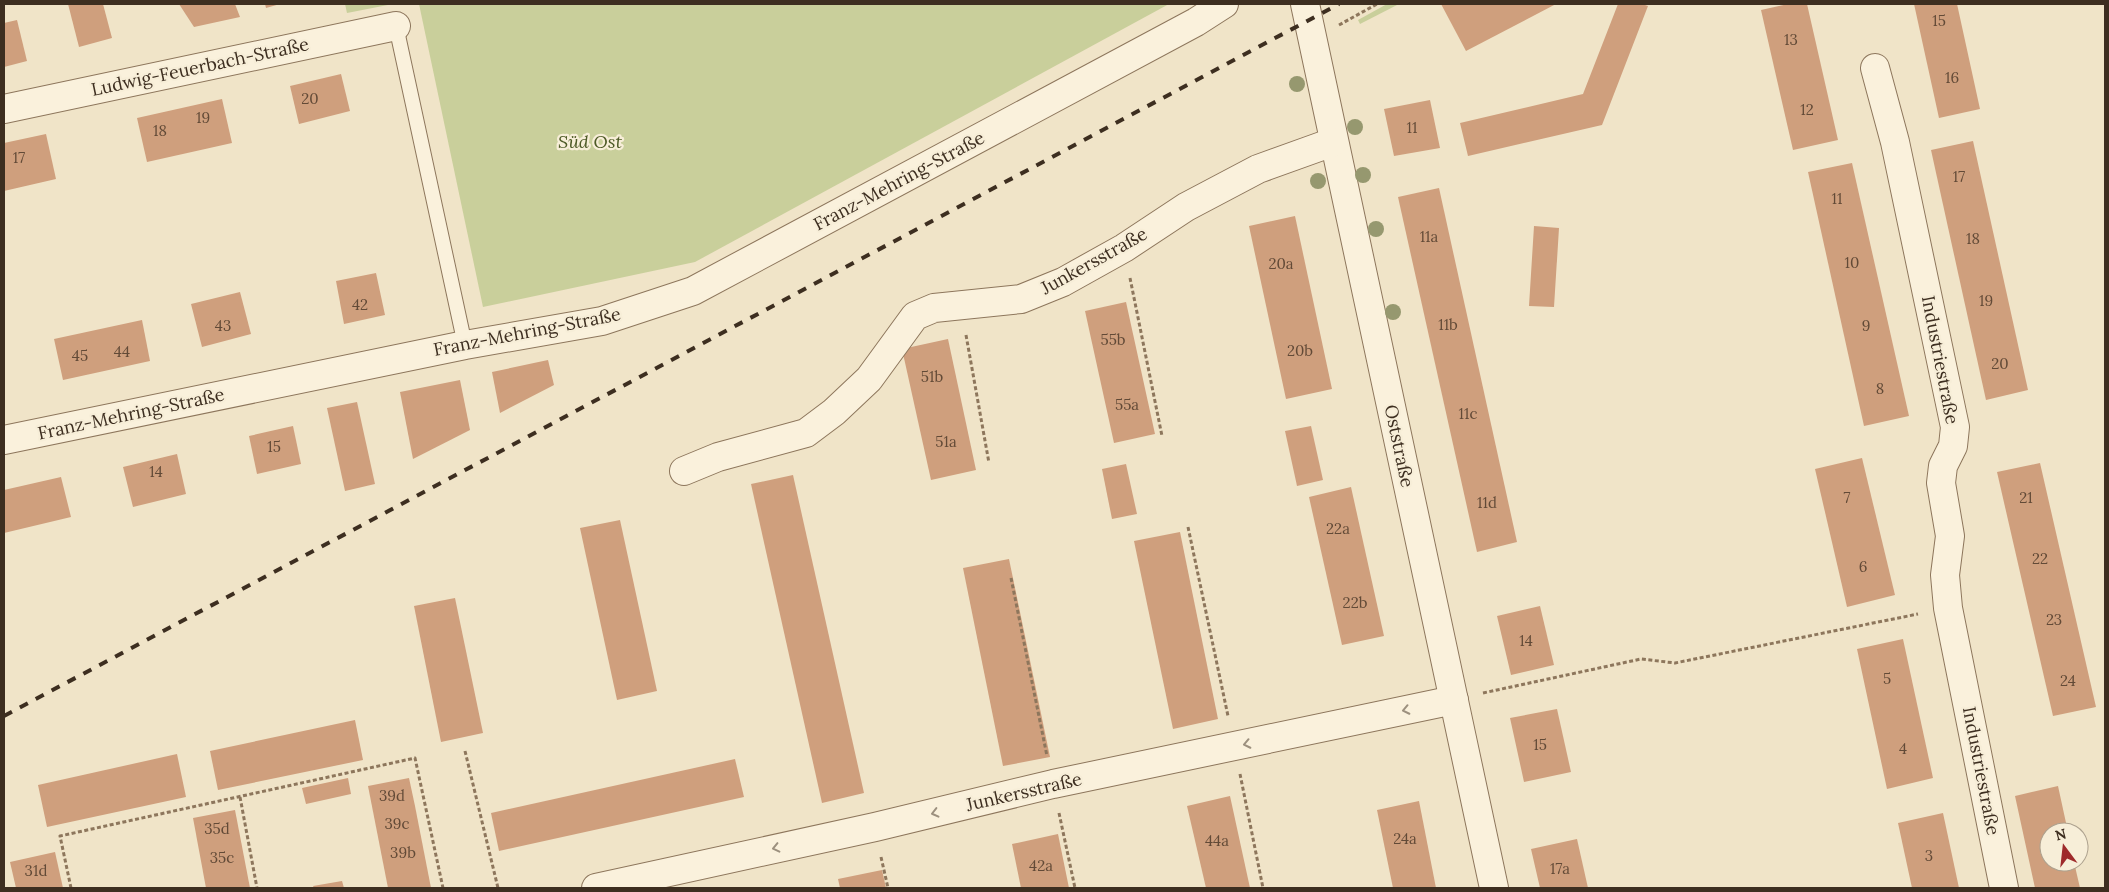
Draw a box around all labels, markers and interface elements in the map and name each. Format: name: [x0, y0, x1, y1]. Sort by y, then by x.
house number: 15: [1932, 11, 1946, 30]
house number: 13: [1784, 30, 1798, 49]
street label: Ludwig-Feuerbach-Straße: [89, 32, 311, 101]
house number: 16: [1945, 68, 1959, 87]
house number: 20: [301, 89, 319, 108]
house number: 12: [1800, 100, 1814, 119]
house number: 19: [196, 108, 210, 127]
house number: 11: [1407, 118, 1417, 137]
house number: 18: [153, 121, 167, 140]
street label: Franz-Mehring-Straße: [809, 126, 988, 235]
park label: Süd Ost: [558, 130, 622, 153]
house number: 17: [13, 148, 25, 167]
house number: 17: [1953, 167, 1965, 186]
house number: 11: [1832, 189, 1842, 208]
street label: Junkersstraße: [1036, 222, 1151, 300]
house number: 11a: [1420, 227, 1439, 246]
house number: 18: [1966, 229, 1980, 248]
house number: 10: [1845, 253, 1859, 272]
house number: 20a: [1268, 254, 1294, 273]
house number: 19: [1979, 291, 1993, 310]
street label: Industriestraße: [1917, 294, 1964, 426]
house number: 42: [352, 295, 368, 314]
street label: Franz-Mehring-Straße: [431, 302, 623, 361]
house number: 11b: [1438, 315, 1458, 334]
house number: 43: [215, 316, 231, 335]
house number: 9: [1862, 316, 1870, 335]
house number: 55b: [1100, 330, 1126, 349]
house number: 20b: [1287, 341, 1313, 360]
house number: 44: [114, 342, 130, 361]
house number: 45: [72, 346, 88, 365]
house number: 20: [1991, 354, 2009, 373]
house number: 51b: [921, 367, 943, 386]
house number: 8: [1876, 379, 1884, 398]
street label: Franz-Mehring-Straße: [35, 382, 227, 445]
house number: 55a: [1115, 395, 1139, 414]
street label: Oststraße: [1380, 402, 1420, 490]
house number: 11c: [1459, 404, 1477, 423]
house number: 51a: [935, 432, 957, 451]
house number: 15: [267, 437, 281, 456]
house number: 14: [149, 462, 163, 481]
house number: 7: [1844, 488, 1851, 507]
house number: 21: [2019, 488, 2033, 507]
house number: 11d: [1477, 493, 1497, 512]
house number: 22a: [1326, 519, 1350, 538]
house number: 22: [2032, 549, 2048, 568]
house number: 6: [1859, 557, 1867, 576]
house number: 22b: [1343, 593, 1368, 612]
house number: 23: [2046, 610, 2062, 629]
house number: 14: [1519, 631, 1533, 650]
house number: 5: [1883, 669, 1891, 688]
house number: 24: [2060, 671, 2076, 690]
one-way arrow: [1402, 704, 1411, 715]
street label: Industriestraße: [1958, 705, 2005, 837]
house number: 15: [1533, 735, 1547, 754]
one-way arrow: [1243, 738, 1252, 748]
house number: 4: [1899, 739, 1907, 758]
street label: Junkersstraße: [963, 767, 1084, 816]
house number: 39d: [379, 786, 405, 805]
one-way arrow: [930, 807, 939, 818]
house number: 39c: [384, 814, 410, 833]
house number: 35d: [204, 819, 230, 838]
north arrow: [2039, 822, 2089, 872]
text: N: [2053, 824, 2068, 845]
house number: 24a: [1393, 829, 1417, 848]
house number: 44a: [1205, 831, 1229, 850]
one-way arrow: [772, 842, 781, 853]
house number: 39b: [390, 843, 416, 862]
house number: 3: [1925, 846, 1933, 865]
house number: 35c: [210, 848, 234, 867]
house number: 42a: [1029, 856, 1053, 875]
house number: 17a: [1550, 859, 1570, 878]
house number: 31d: [25, 861, 47, 880]

